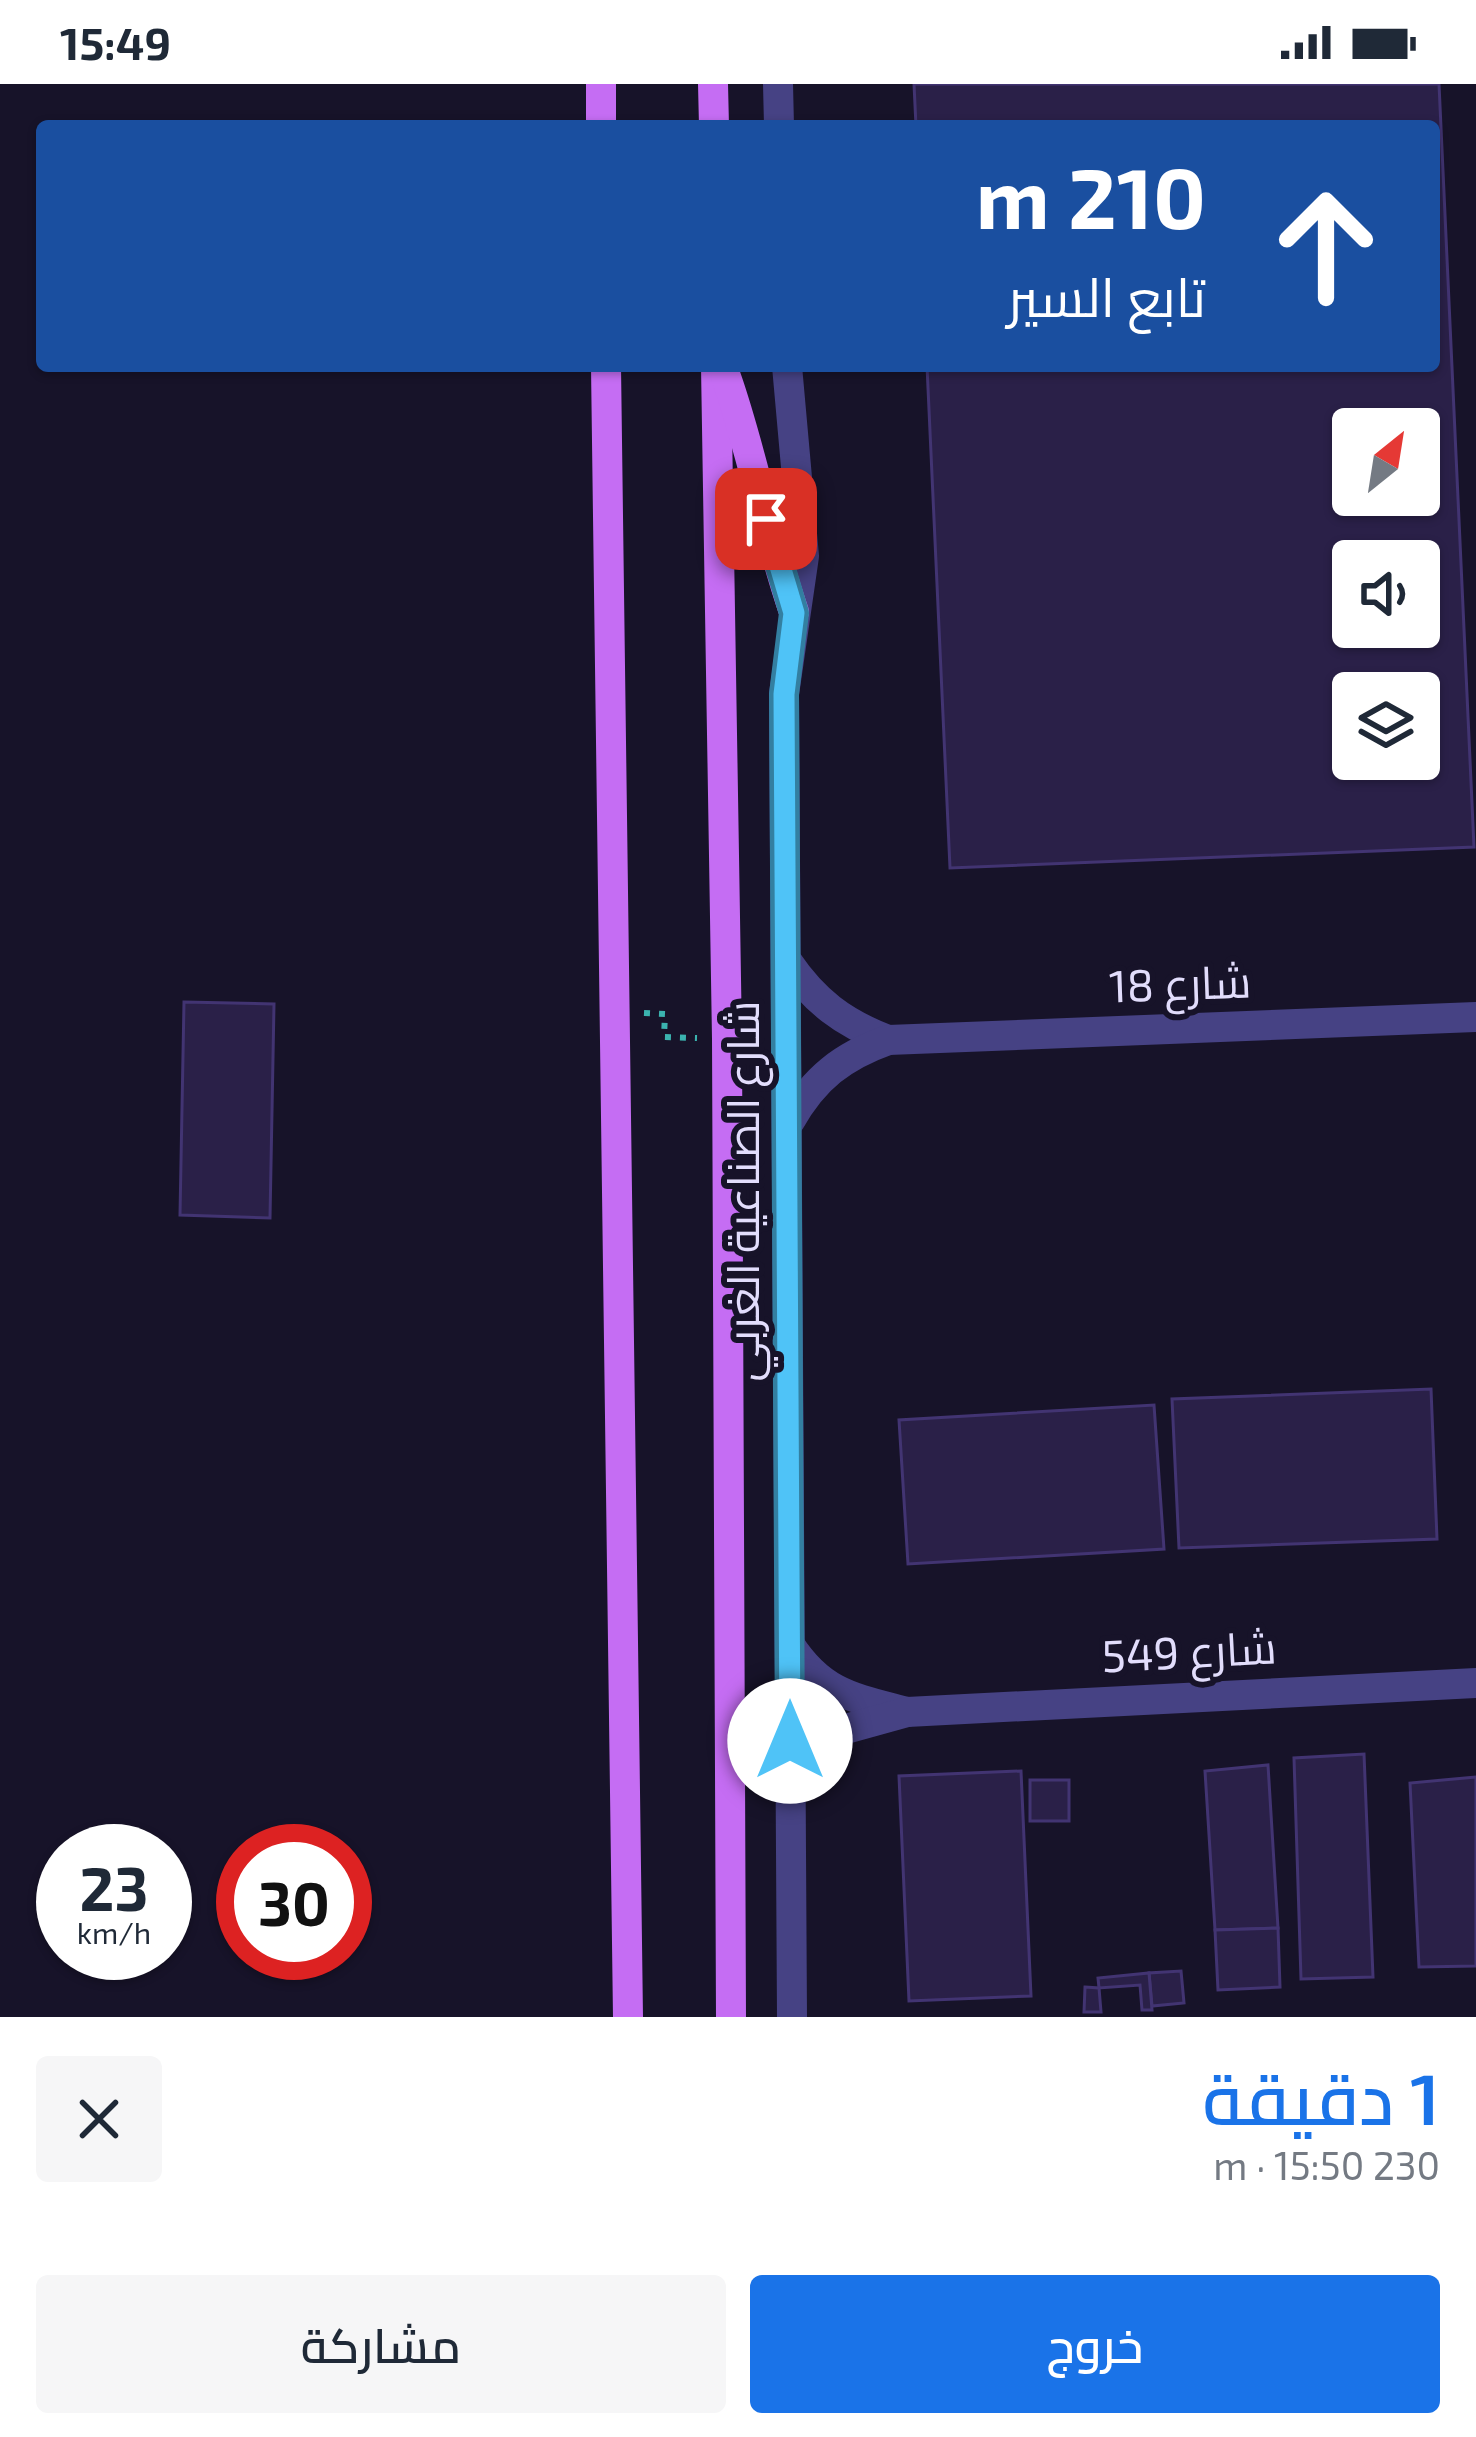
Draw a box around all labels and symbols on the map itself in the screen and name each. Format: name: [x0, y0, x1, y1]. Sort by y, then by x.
north arrow: [1332, 408, 1440, 516]
pin: [715, 468, 817, 570]
street label: شارع 18: [1108, 953, 1252, 1017]
street label: شارع الصناعية الغربي: [714, 1001, 779, 1381]
street label: شارع 549: [1100, 1618, 1278, 1688]
position arrow: [727, 1678, 853, 1804]
speed limit sign: 30: [216, 1824, 372, 1980]

